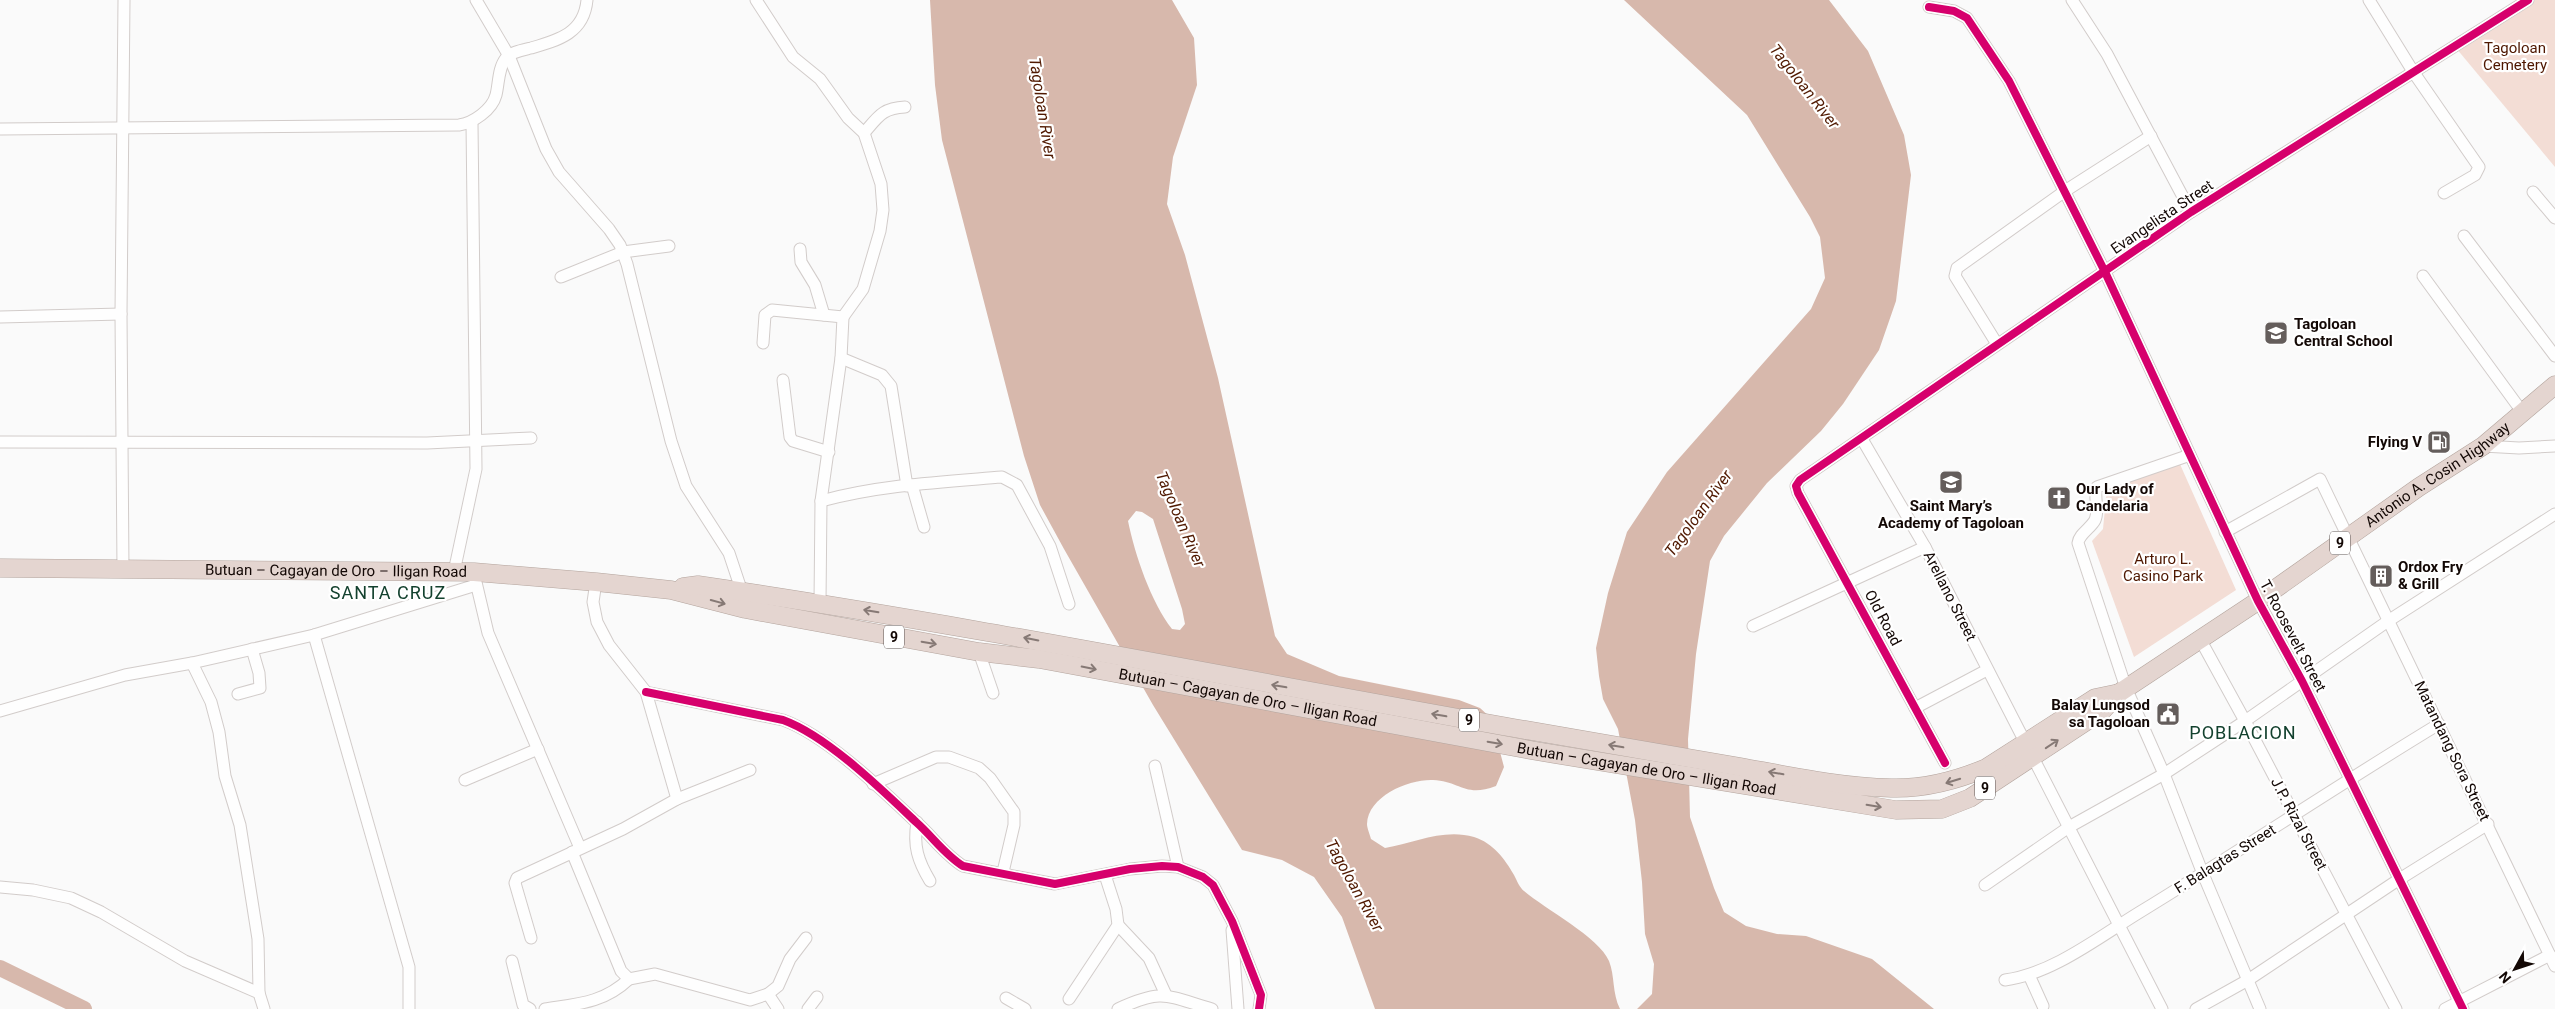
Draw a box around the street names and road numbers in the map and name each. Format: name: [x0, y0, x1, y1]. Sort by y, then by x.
street label: Evangelista Street: [2107, 176, 2217, 258]
street label: Antonio A. Cosin Highway: [2362, 418, 2514, 531]
road number: 9: [2330, 532, 2350, 554]
street label: Arellano Street: [1920, 548, 1980, 644]
street label: Butuan – Cagayan de Oro – Iligan Road: [205, 561, 467, 581]
street label: T. Roosevelt Street: [2256, 577, 2330, 695]
street label: Old Road: [1861, 587, 1905, 649]
road number: 9: [884, 626, 904, 649]
street label: Butuan – Cagayan de Oro – Iligan Road: [1117, 665, 1378, 730]
street label: Matandang Sora Street: [2410, 678, 2494, 824]
road number: 9: [1459, 708, 1479, 732]
street label: Butuan – Cagayan de Oro – Iligan Road: [1516, 739, 1777, 799]
street label: J.P. Rizal Street: [2267, 775, 2331, 874]
road number: 9: [1975, 776, 1995, 800]
street label: F. Balagtas Street: [2171, 821, 2279, 897]

